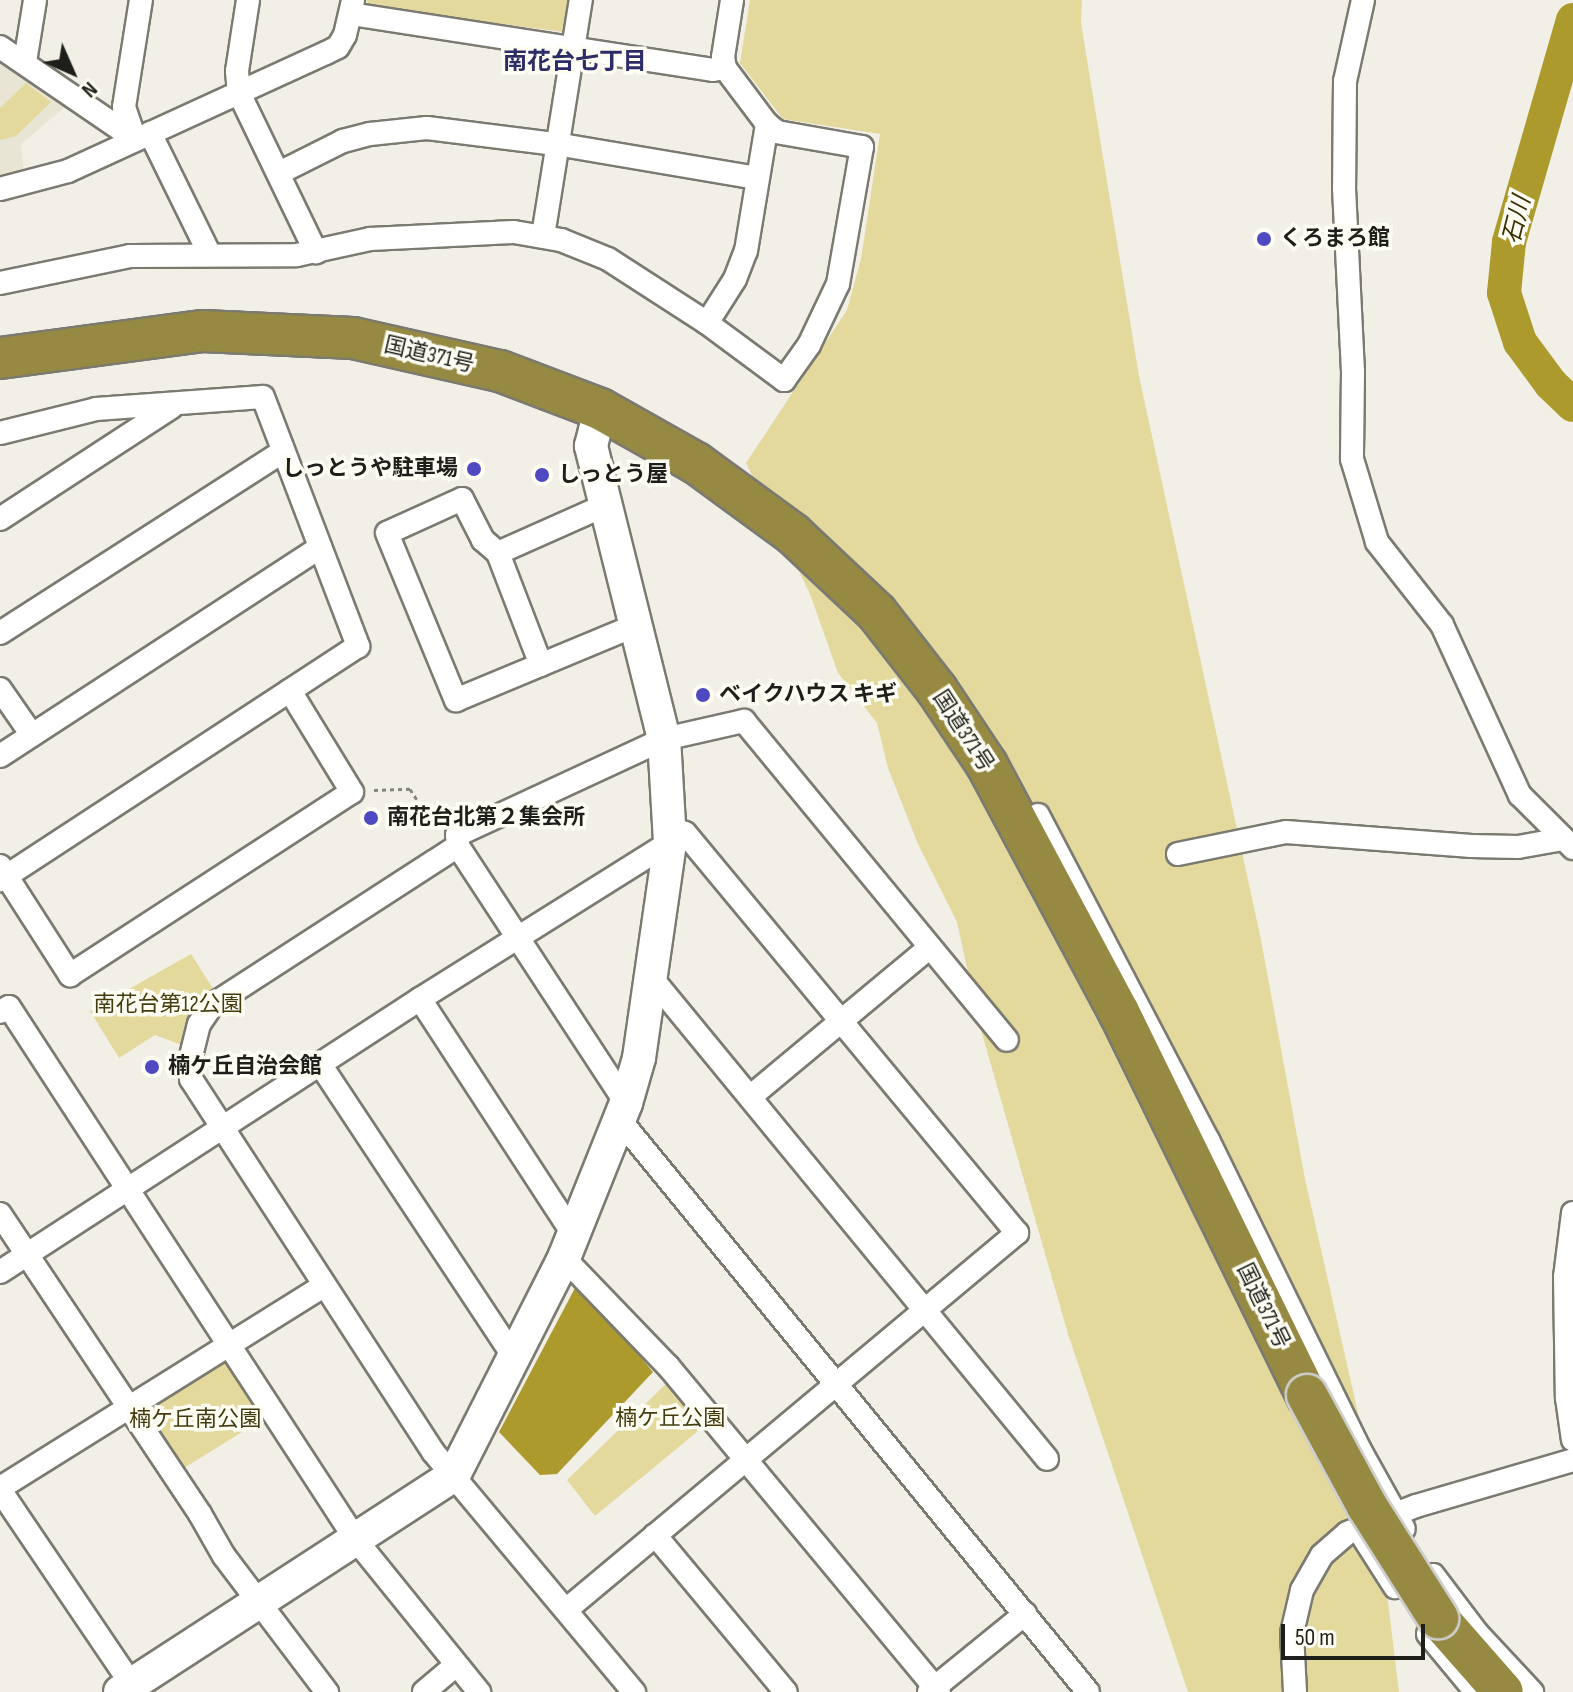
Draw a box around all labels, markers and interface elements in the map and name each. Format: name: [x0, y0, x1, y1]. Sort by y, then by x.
north arrow: [32, 32, 112, 112]
district label: 南花台七丁目: [503, 48, 647, 76]
text: N: [76, 76, 103, 103]
water label: 石川: [1497, 193, 1537, 247]
place label: くろまろ館: [1280, 226, 1390, 252]
marker: くろまろ館: [1255, 230, 1273, 248]
street label: 国道371号: [381, 332, 477, 378]
place label: しっとうや駐車場: [282, 456, 458, 482]
marker: しっとうや駐車場: [465, 460, 483, 478]
place label: しっとう屋: [558, 462, 668, 488]
marker: しっとう屋: [533, 466, 551, 484]
place label: ベイクハウス キギ: [719, 682, 898, 708]
street label: 国道371号: [927, 685, 999, 777]
marker: ベイクハウス キギ: [694, 686, 712, 704]
place label: 南花台北第２集会所: [387, 805, 585, 831]
marker: 南花台北第２集会所: [362, 809, 380, 827]
park label: 南花台第12公園: [93, 992, 243, 1018]
place label: 楠ケ丘自治会館: [168, 1054, 322, 1080]
marker: 楠ケ丘自治会館: [143, 1058, 161, 1076]
street label: 国道371号: [1231, 1259, 1295, 1353]
park label: 楠ケ丘公園: [615, 1406, 725, 1432]
park label: 楠ケ丘南公園: [129, 1407, 261, 1433]
scale bar: [1285, 1608, 1429, 1658]
text: 50 m: [1295, 1623, 1335, 1652]

